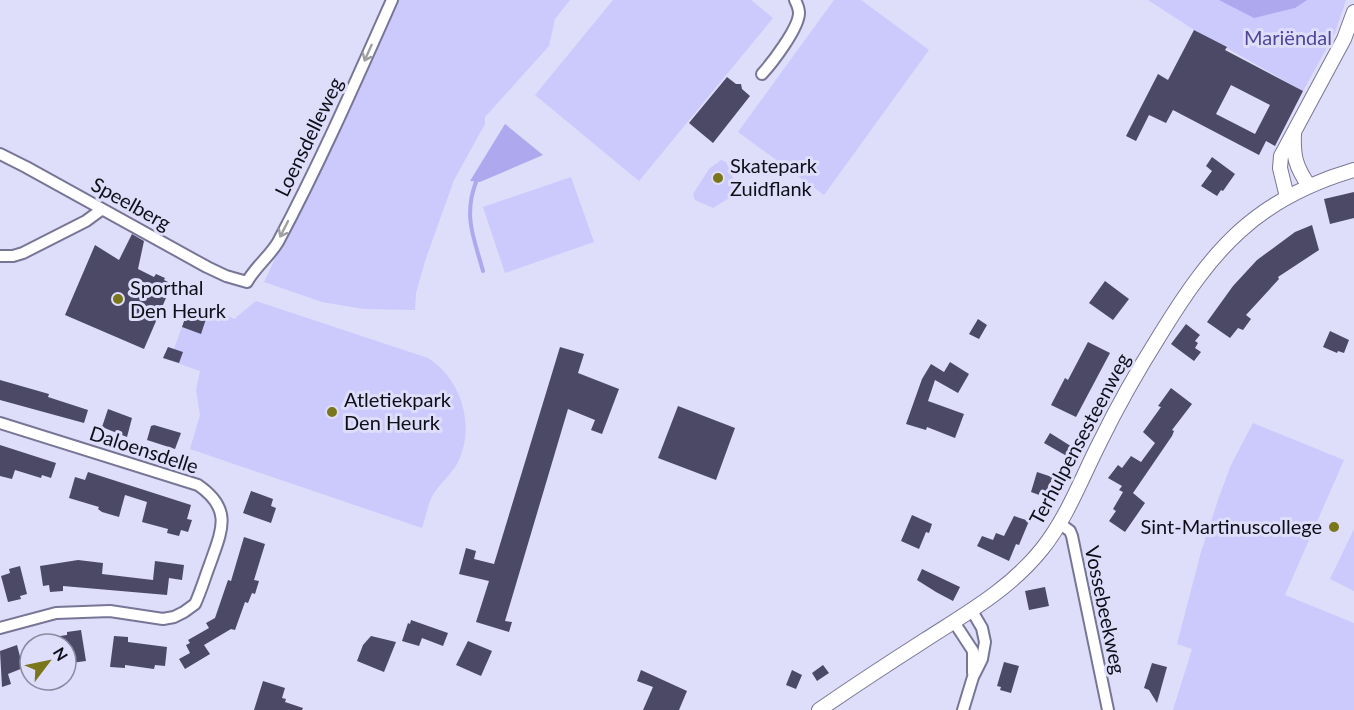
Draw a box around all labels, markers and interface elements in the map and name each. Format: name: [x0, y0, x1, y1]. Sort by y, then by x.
park label: Mariëndal: [1244, 25, 1332, 49]
one-way arrow: [362, 44, 374, 62]
street label: Loensdelleweg: [269, 73, 347, 200]
place label: Skatepark Zuidflank: [730, 153, 818, 200]
marker: Skatepark Zuidflank: [711, 171, 725, 185]
street label: Speelberg: [88, 172, 175, 235]
one-way arrow: [278, 220, 290, 237]
place label: Sporthal Den Heurk: [130, 275, 227, 322]
marker: Sporthal Den Heurk: [111, 292, 125, 306]
street label: Terhulpensesteenweg: [1024, 349, 1135, 528]
place label: Atletiekpark Den Heurk: [344, 387, 452, 434]
marker: Atletiekpark Den Heurk: [325, 405, 339, 419]
street label: Daloensdelle: [87, 420, 202, 478]
place label: Sint-Martinuscollege: [1141, 514, 1322, 538]
marker: Sint-Martinuscollege: [1327, 520, 1341, 534]
street label: Vossebeekweg: [1081, 544, 1131, 676]
north arrow: [18, 632, 78, 692]
text: N: [50, 644, 72, 664]

